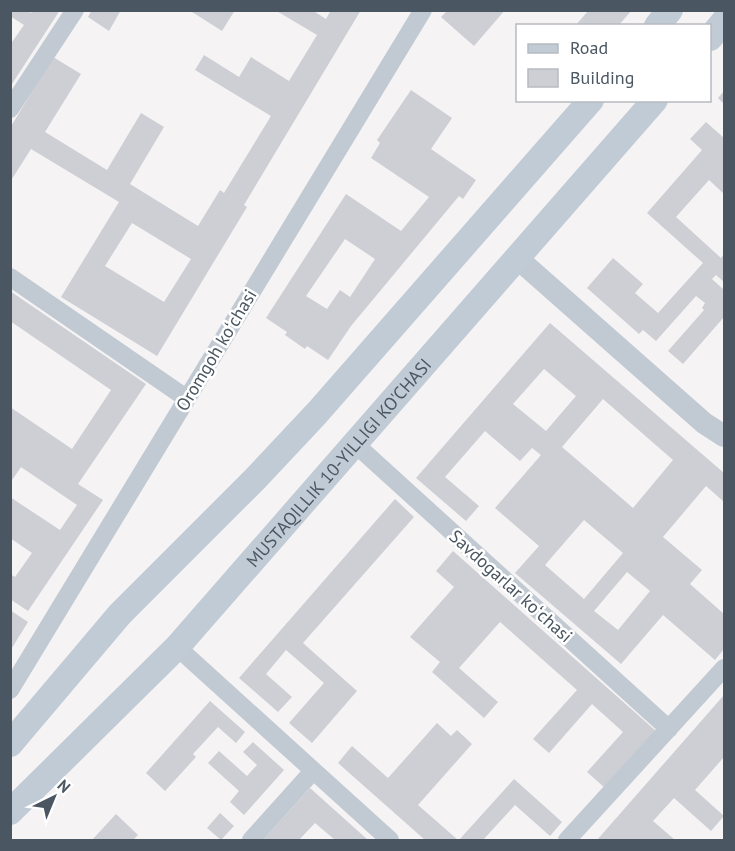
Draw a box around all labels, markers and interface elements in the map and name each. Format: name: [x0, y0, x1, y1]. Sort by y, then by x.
legend: [516, 24, 711, 102]
text: Road: [570, 36, 608, 59]
text: Building: [570, 66, 634, 89]
street label: Oromgoh koʻchasi: [171, 285, 261, 415]
street label: MUSTAQILLIK 10-YILLIGI KO'CHASI: [241, 353, 436, 572]
street label: Savdogarlar koʻchasi: [445, 525, 577, 647]
north arrow: [24, 767, 84, 827]
text: N: [54, 775, 75, 797]

